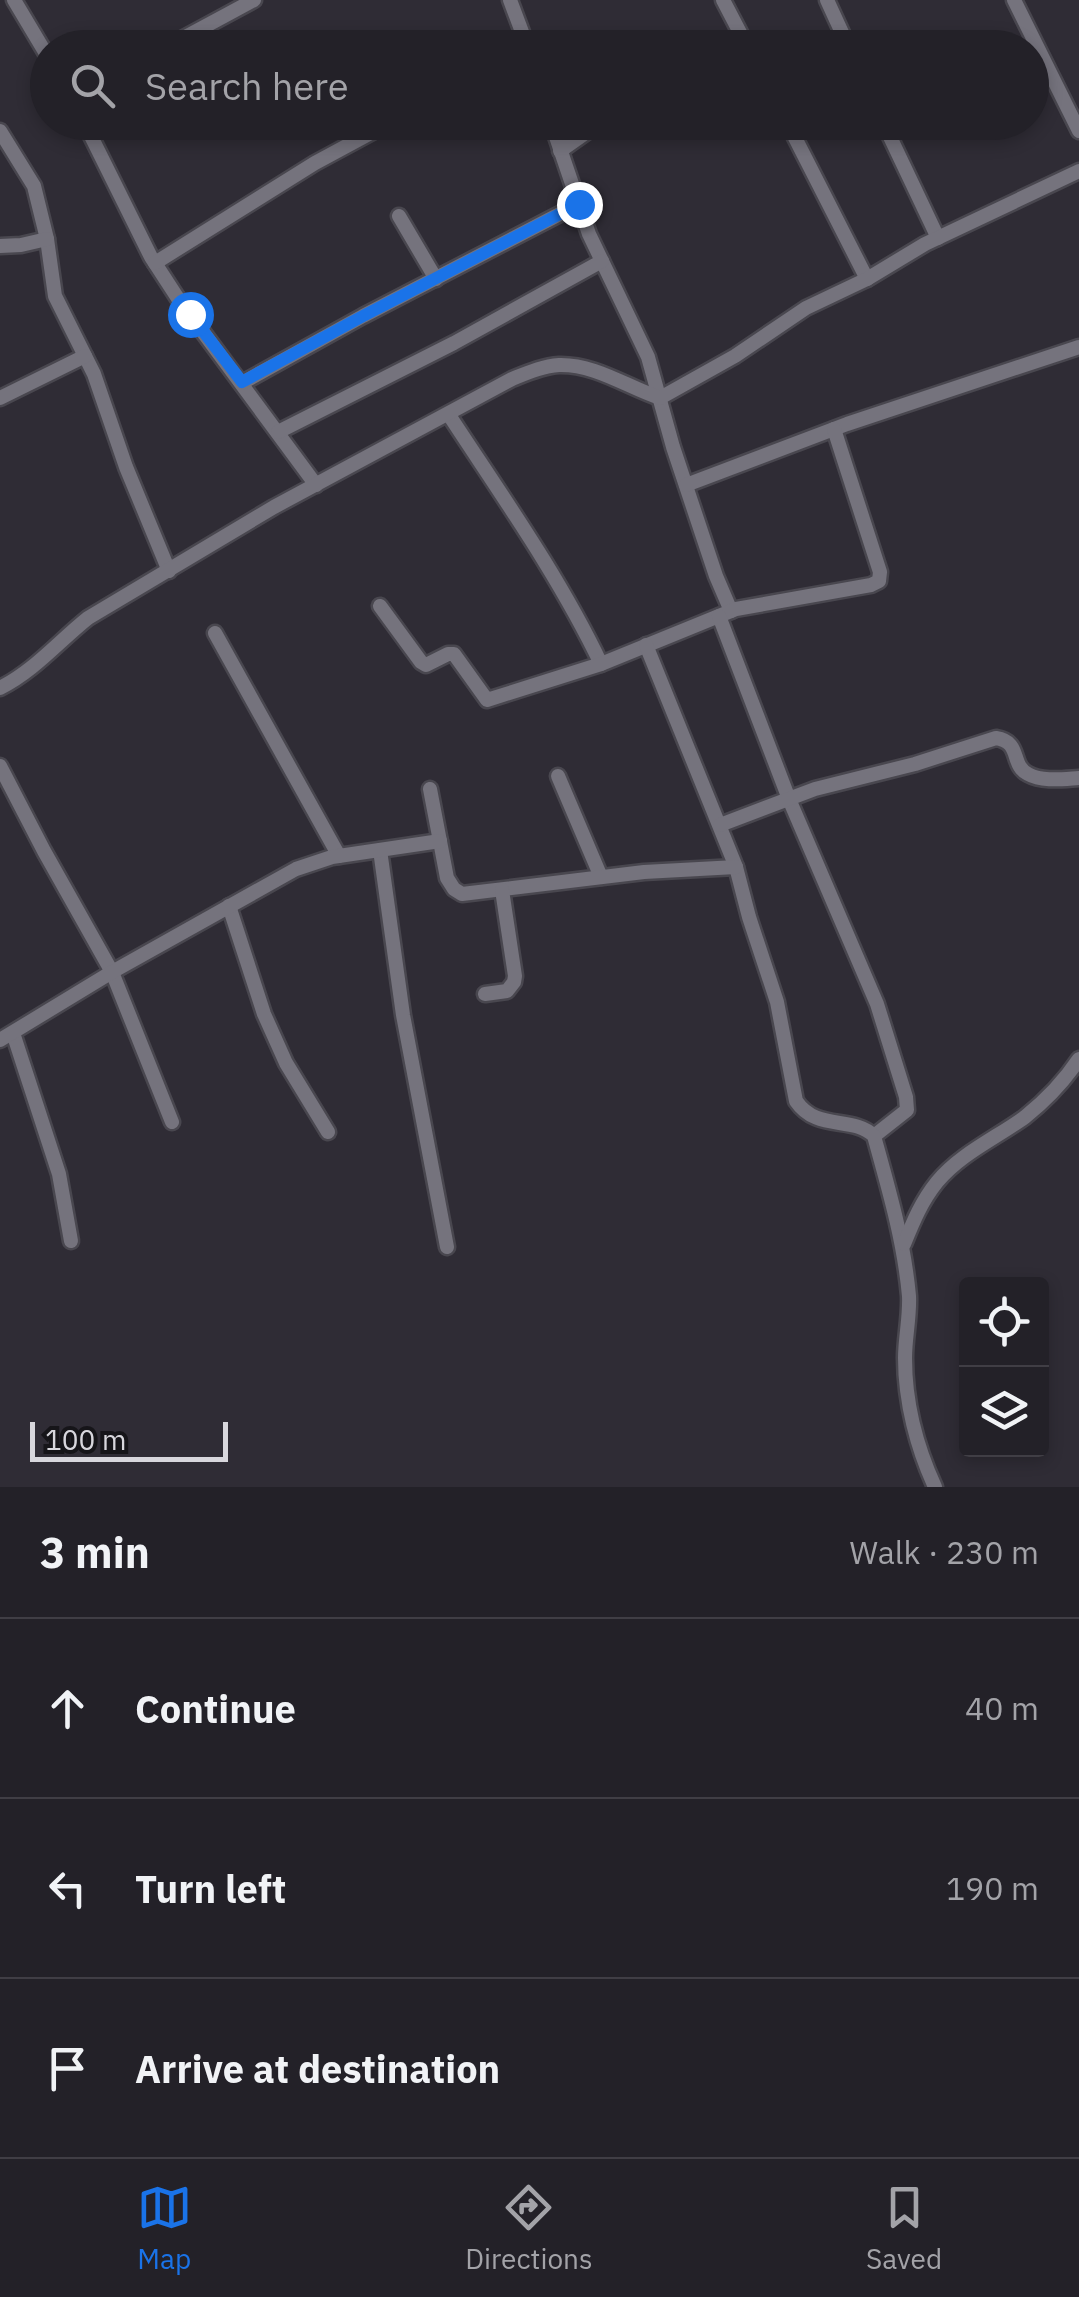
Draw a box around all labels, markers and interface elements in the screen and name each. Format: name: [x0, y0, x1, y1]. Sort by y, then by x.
search box: [30, 30, 1049, 140]
icon: search: [65, 58, 120, 113]
text: Search here: [145, 61, 349, 110]
route end: [557, 182, 603, 228]
route start: [168, 292, 214, 338]
map controls: [959, 1277, 1049, 1457]
button: locate: [959, 1277, 1049, 1367]
button: layers: [959, 1367, 1049, 1457]
scale bar: [30, 1417, 228, 1462]
text: 100 m: [45, 1421, 126, 1458]
text: 3 min: [40, 1525, 150, 1580]
text: Walk · 230 m: [850, 1531, 1039, 1573]
icon: ahead: [40, 1681, 95, 1736]
text: Continue: [135, 1684, 296, 1733]
text: 40 m: [965, 1687, 1039, 1729]
icon: left: [40, 1861, 95, 1916]
text: Turn left: [135, 1864, 286, 1913]
text: 190 m: [946, 1867, 1039, 1909]
icon: arrive: [40, 2041, 95, 2096]
text: Arrive at destination: [135, 2044, 500, 2093]
tab: Map: [137, 2180, 192, 2277]
tab: Directions: [465, 2180, 593, 2277]
tab: Saved: [866, 2180, 942, 2277]

